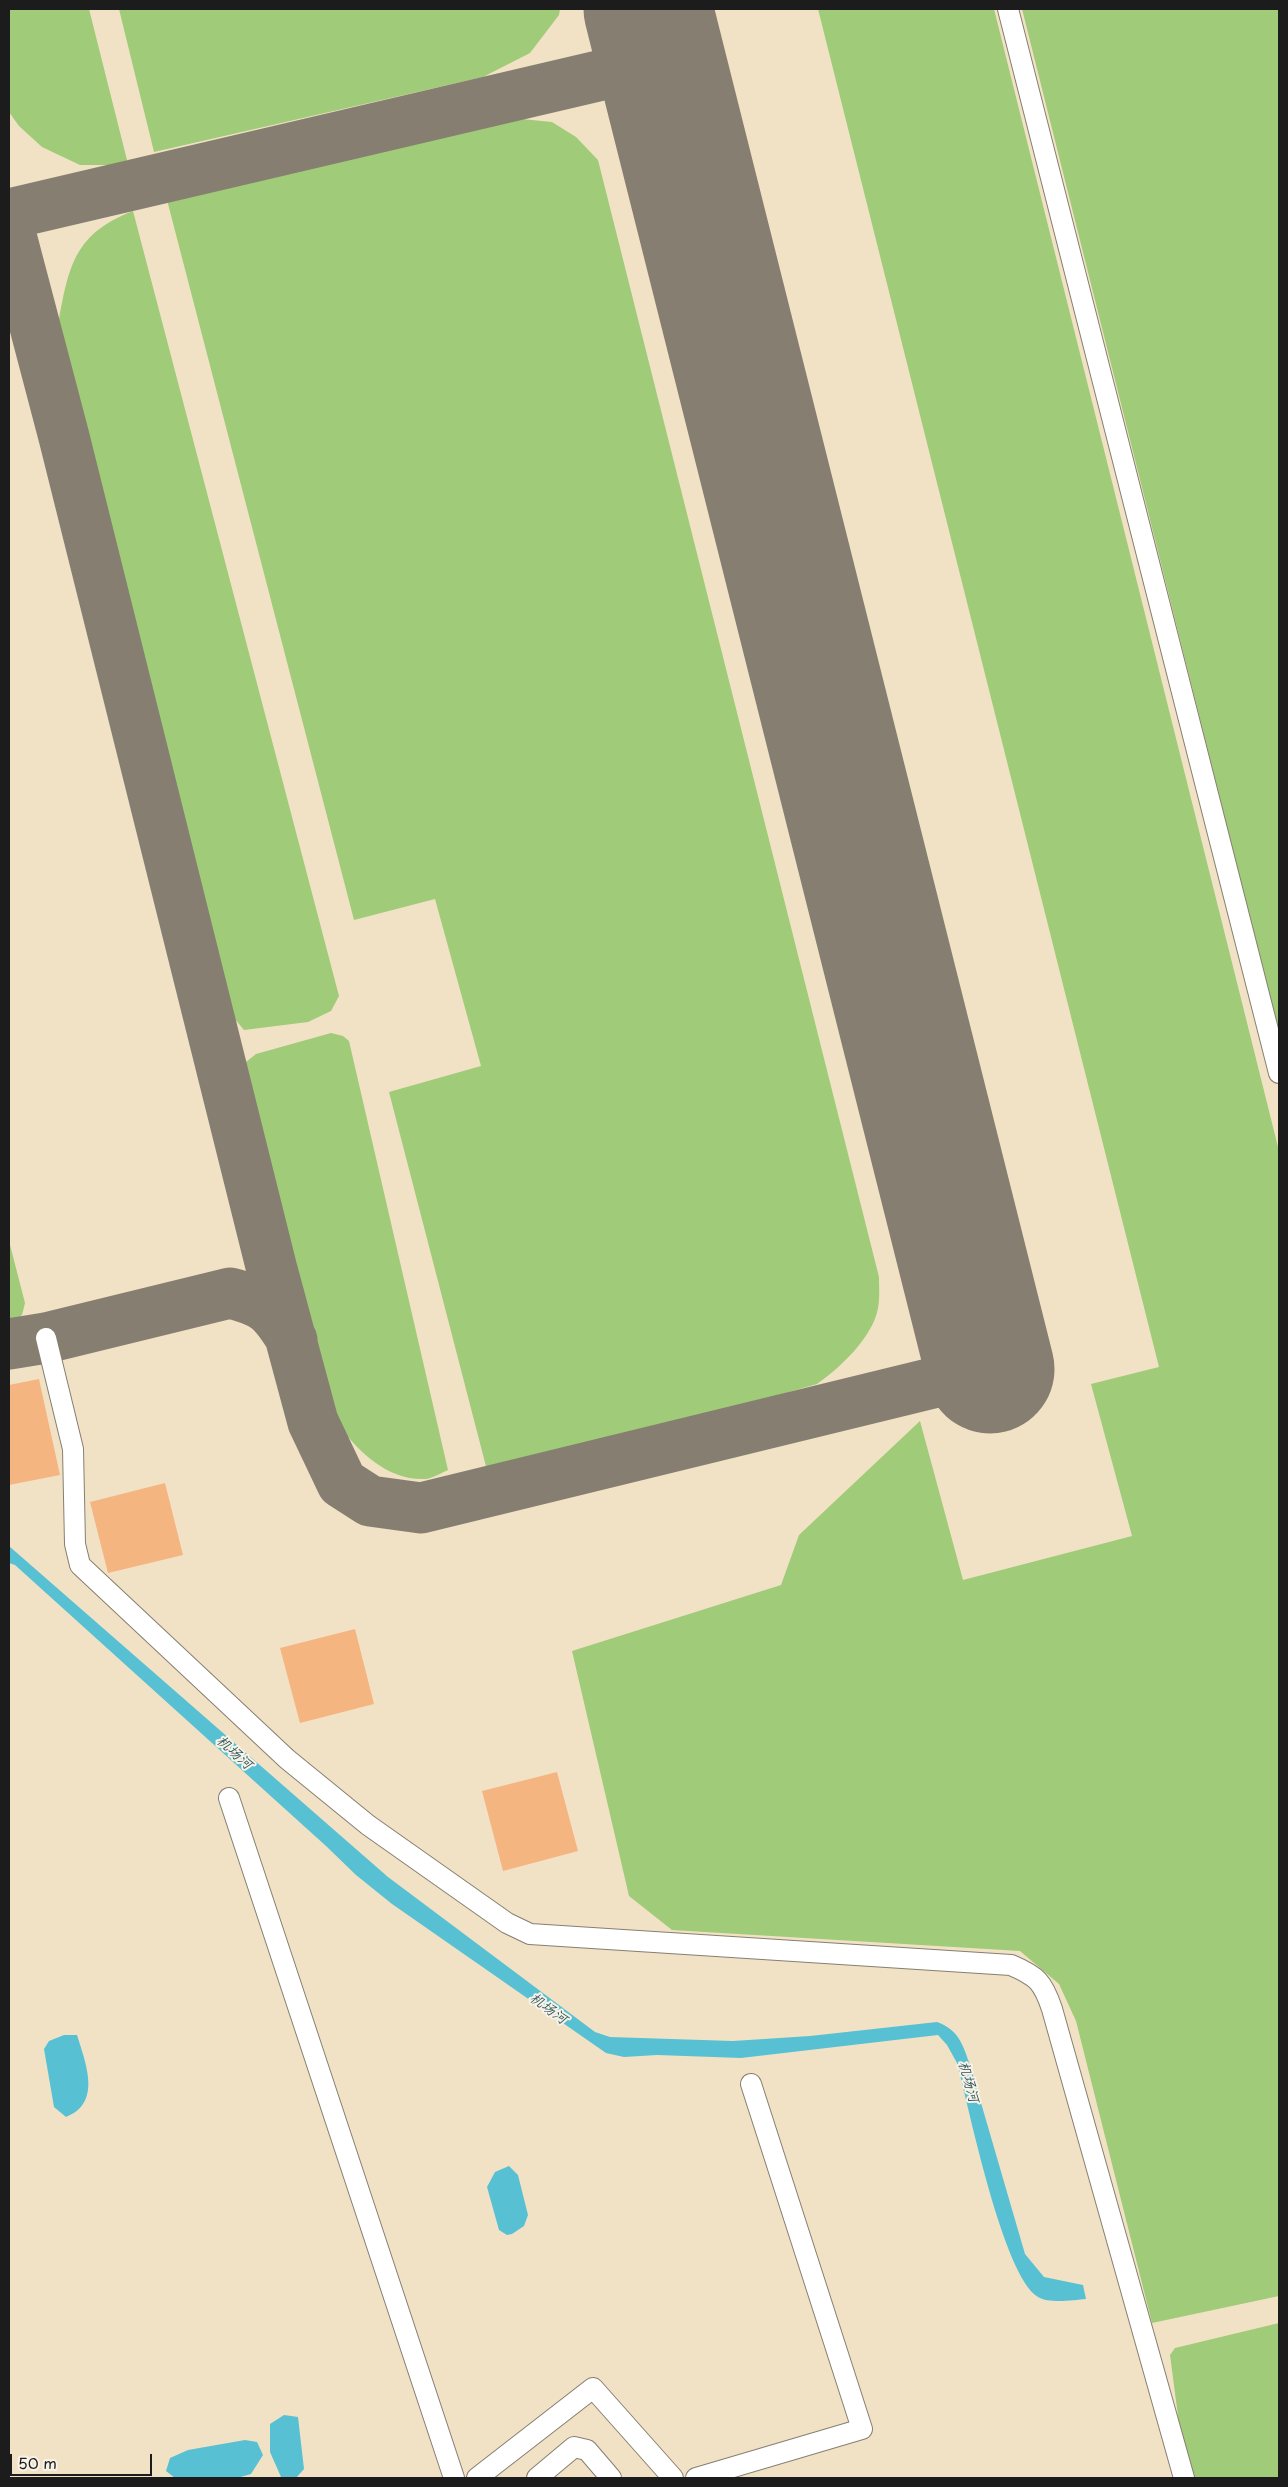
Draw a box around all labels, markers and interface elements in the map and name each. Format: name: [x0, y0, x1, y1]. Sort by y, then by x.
water label: 机场河: [213, 1733, 255, 1773]
water label: 机场河: [526, 1990, 570, 2028]
water label: 机场河: [954, 2059, 982, 2105]
scale bar: [12, 2444, 155, 2476]
text: 50 m: [18, 2451, 57, 2474]

